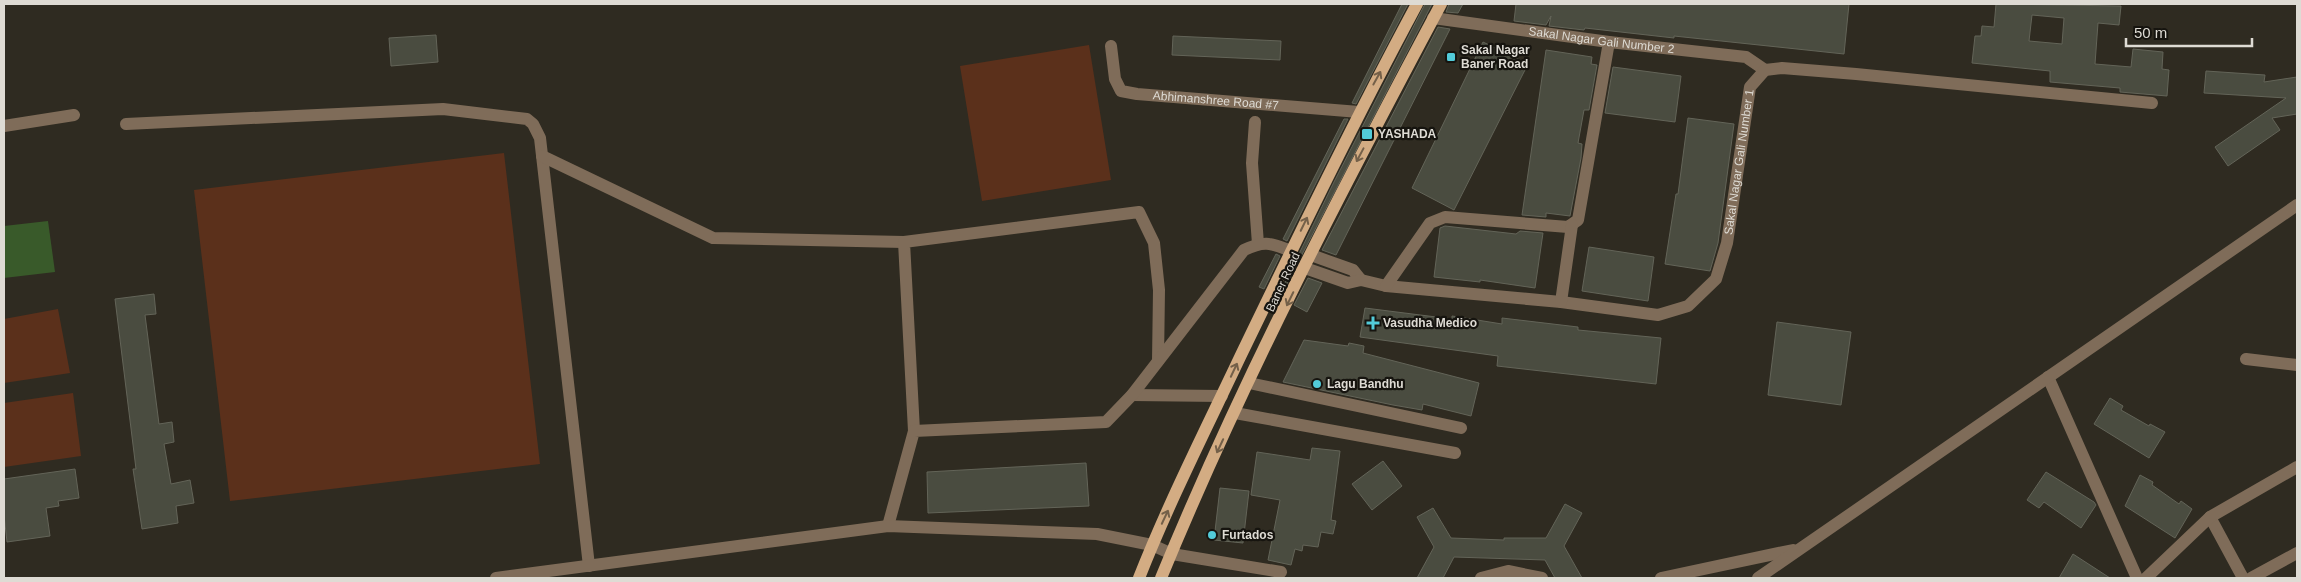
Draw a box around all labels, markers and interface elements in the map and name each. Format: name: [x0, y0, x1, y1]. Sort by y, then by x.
scale bar: [2126, 15, 2252, 47]
street label: Sakal Nagar Gali Number 2: [1528, 24, 1676, 56]
text: 50 m: [2134, 24, 2167, 41]
place label: Sakal Nagar Baner Road: [1461, 43, 1530, 71]
marker: Sakal Nagar Baner Road: [1445, 51, 1457, 63]
one-way arrow: [1372, 71, 1382, 86]
street label: Abhimanshree Road #7: [1152, 88, 1280, 112]
street label: Sakal Nagar Gali Number 1: [1721, 88, 1757, 236]
marker: YASHADA: [1360, 127, 1374, 141]
place label: YASHADA: [1378, 127, 1437, 141]
one-way arrow: [1355, 147, 1365, 162]
one-way arrow: [1300, 217, 1309, 232]
street label: Baner Road: [1263, 250, 1303, 314]
one-way arrow: [1285, 291, 1294, 306]
place label: Vasudha Medico: [1383, 316, 1477, 330]
marker: Vasudha Medico: [1367, 317, 1379, 329]
one-way arrow: [1230, 363, 1239, 378]
place label: Lagu Bandhu: [1327, 377, 1404, 391]
marker: Lagu Bandhu: [1311, 378, 1323, 390]
one-way arrow: [1214, 438, 1224, 453]
one-way arrow: [1160, 510, 1170, 525]
place label: Furtados: [1222, 528, 1274, 542]
marker: Furtados: [1206, 529, 1218, 541]

